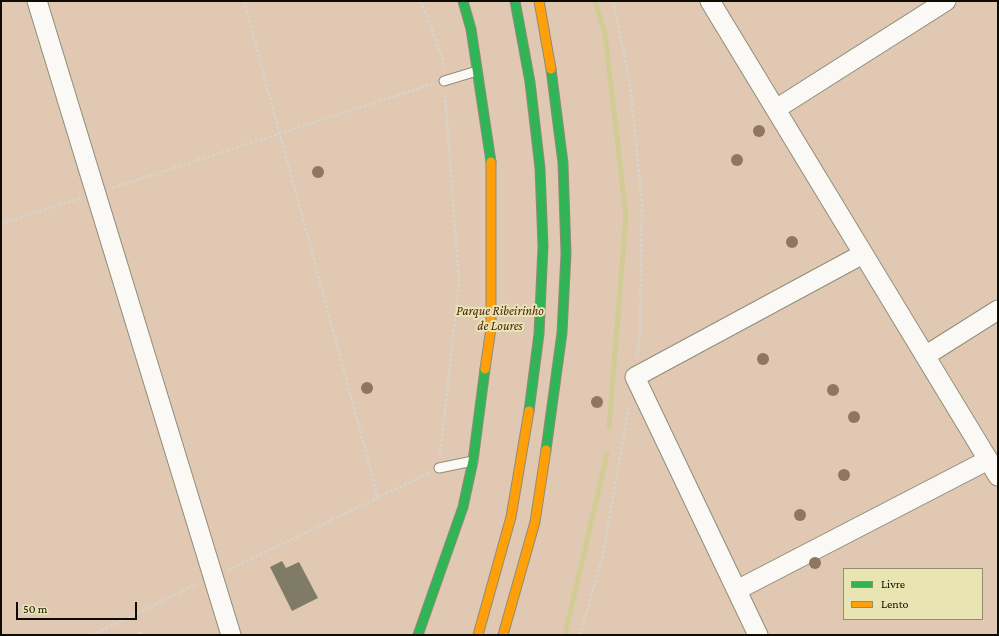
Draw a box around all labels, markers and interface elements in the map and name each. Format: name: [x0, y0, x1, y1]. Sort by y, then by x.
park label: Parque Ribeirinho de Loures: [456, 303, 544, 334]
legend: [843, 568, 983, 620]
text: Livre: [881, 577, 905, 591]
scale bar: [18, 594, 139, 620]
text: Lento: [881, 597, 909, 611]
text: 50 m: [23, 602, 47, 616]

